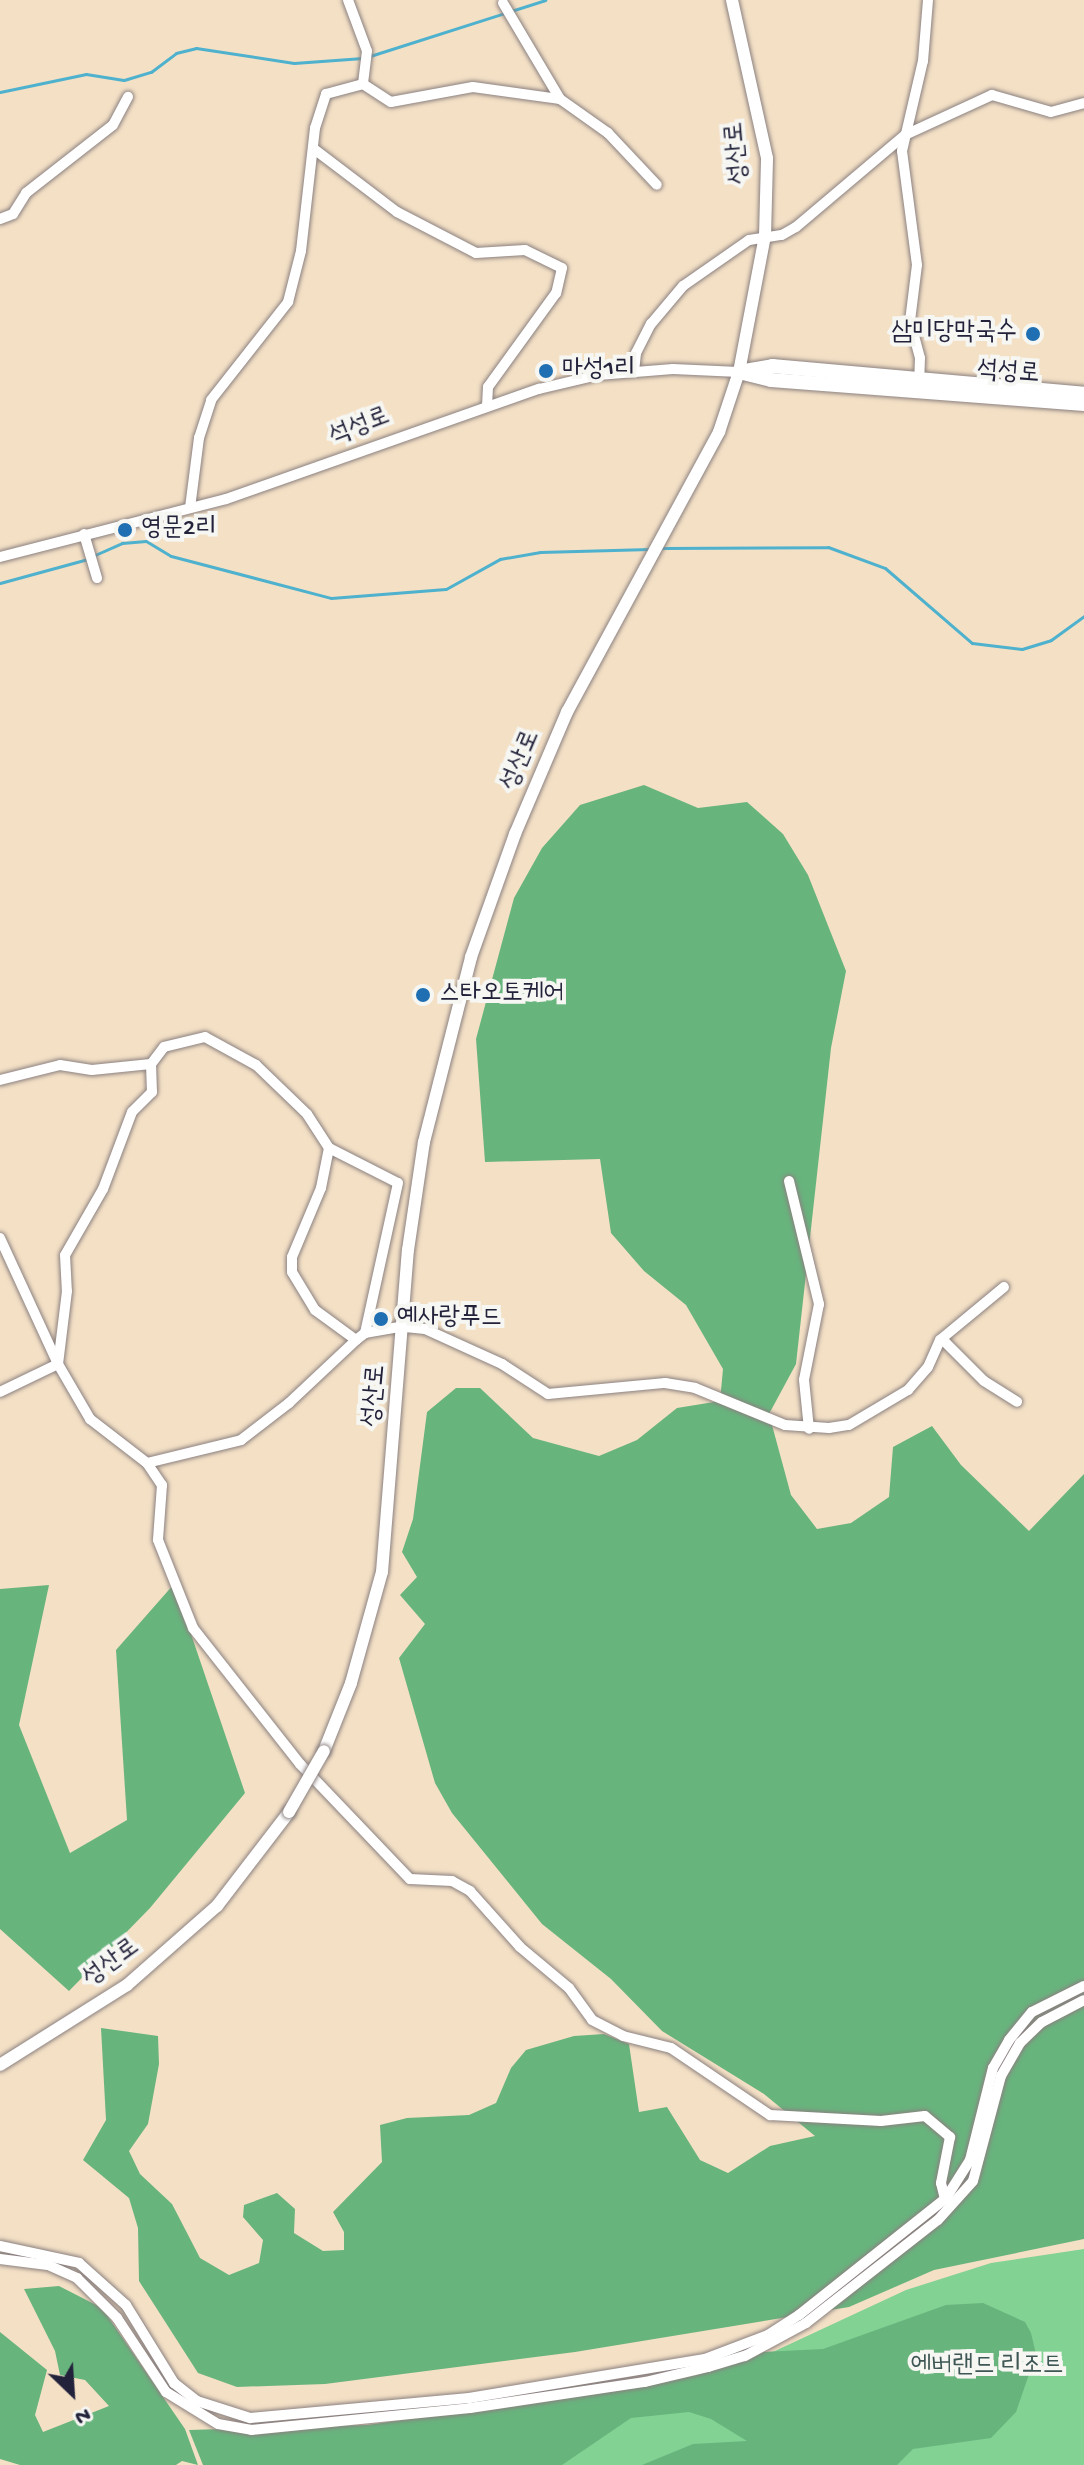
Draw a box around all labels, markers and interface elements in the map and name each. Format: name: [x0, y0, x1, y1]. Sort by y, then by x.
street label: 성산로: [721, 120, 757, 186]
place label: 삼미당막국수: [891, 318, 1017, 350]
marker: 삼미당막국수: [1024, 325, 1042, 343]
place label: 마성1리: [562, 355, 635, 387]
street label: 석성로: [976, 356, 1040, 392]
marker: 마성1리: [537, 362, 555, 380]
street label: 석성로: [325, 402, 395, 454]
place label: 영문2리: [141, 514, 217, 546]
marker: 영문2리: [116, 521, 134, 539]
street label: 성산로: [495, 726, 549, 796]
place label: 스타오토케어: [439, 979, 565, 1011]
marker: 스타오토케어: [414, 986, 432, 1004]
place label: 예사랑푸드: [397, 1303, 502, 1335]
marker: 예사랑푸드: [372, 1310, 390, 1328]
street label: 성산로: [358, 1363, 394, 1429]
street label: 성산로: [77, 1933, 147, 1995]
park label: 에버랜드 리조트: [911, 2351, 1063, 2383]
north arrow: [32, 2353, 112, 2433]
text: N: [70, 2400, 94, 2430]

